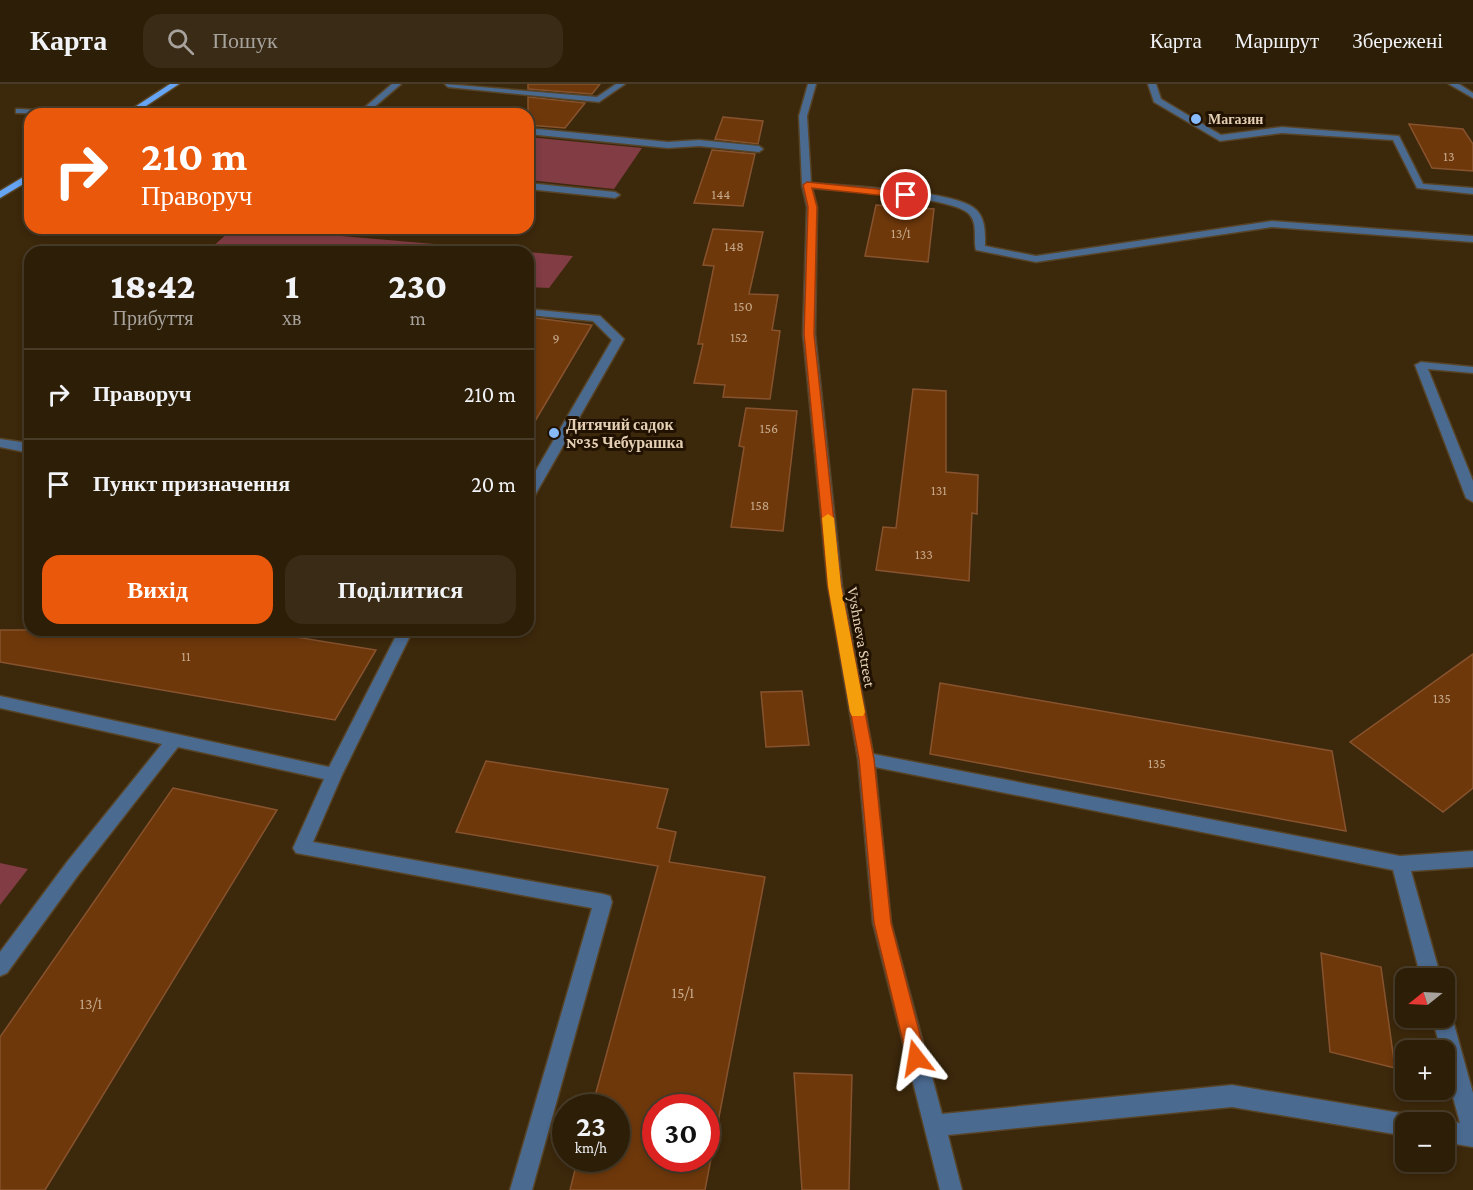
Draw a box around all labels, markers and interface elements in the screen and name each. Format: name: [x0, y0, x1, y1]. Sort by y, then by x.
search box: [143, 14, 563, 68]
text: Карта: [30, 25, 107, 56]
icon: search: [164, 25, 197, 58]
text: Пошук: [212, 28, 278, 53]
text: Карта: [1150, 29, 1202, 53]
text: Маршрут: [1235, 29, 1319, 53]
text: Збережені: [1352, 29, 1443, 53]
place label: Магазин: [1208, 111, 1263, 127]
marker: Магазин: [1189, 112, 1203, 126]
icon: right: [42, 132, 120, 210]
text: 210 m: [141, 132, 247, 179]
house number: 13: [1443, 148, 1455, 164]
pin: [880, 169, 931, 220]
icon: arrive: [889, 178, 922, 211]
text: Праворуч: [141, 181, 252, 211]
house number: 144: [712, 186, 730, 202]
house number: 13/1: [891, 225, 911, 241]
house number: 148: [724, 238, 744, 254]
text: 18:42: [111, 266, 195, 306]
text: 1: [285, 266, 299, 306]
text: 230: [388, 266, 447, 306]
house number: 150: [733, 298, 753, 314]
text: Прибуття: [113, 307, 193, 329]
text: хв: [282, 307, 301, 329]
text: m: [410, 307, 426, 329]
house number: 152: [730, 329, 748, 345]
house number: 9: [552, 330, 560, 346]
icon: right: [42, 378, 75, 411]
text: Праворуч: [93, 381, 191, 406]
text: 210 m: [464, 382, 516, 407]
place label: Дитячий садок №35 Чебурашка: [566, 416, 684, 452]
house number: 156: [760, 420, 778, 436]
marker: Дитячий садок №35 Чебурашка: [547, 426, 561, 440]
icon: arrive: [42, 468, 75, 501]
text: Пункт призначення: [93, 471, 290, 496]
text: 20 m: [471, 472, 516, 497]
house number: 131: [931, 482, 947, 498]
house number: 158: [751, 497, 769, 513]
house number: 133: [915, 546, 933, 562]
button: Вихід: [42, 555, 273, 624]
button: Поділитися: [285, 555, 516, 624]
street label: Vyshneva Street: [843, 586, 879, 690]
house number: 11: [181, 648, 191, 664]
house number: 135: [1433, 690, 1451, 706]
house number: 135: [1148, 755, 1166, 771]
north arrow: [1395, 968, 1455, 1028]
map controls: [1395, 968, 1455, 1172]
house number: 15/1: [672, 984, 694, 1001]
house number: 13/1: [80, 995, 102, 1012]
position arrow: [884, 1026, 948, 1090]
button: +: [1395, 1040, 1455, 1100]
speed limit sign: 30: [642, 1094, 720, 1172]
text: 23: [576, 1109, 606, 1142]
button: −: [1395, 1112, 1455, 1172]
text: km/h: [575, 1140, 607, 1156]

